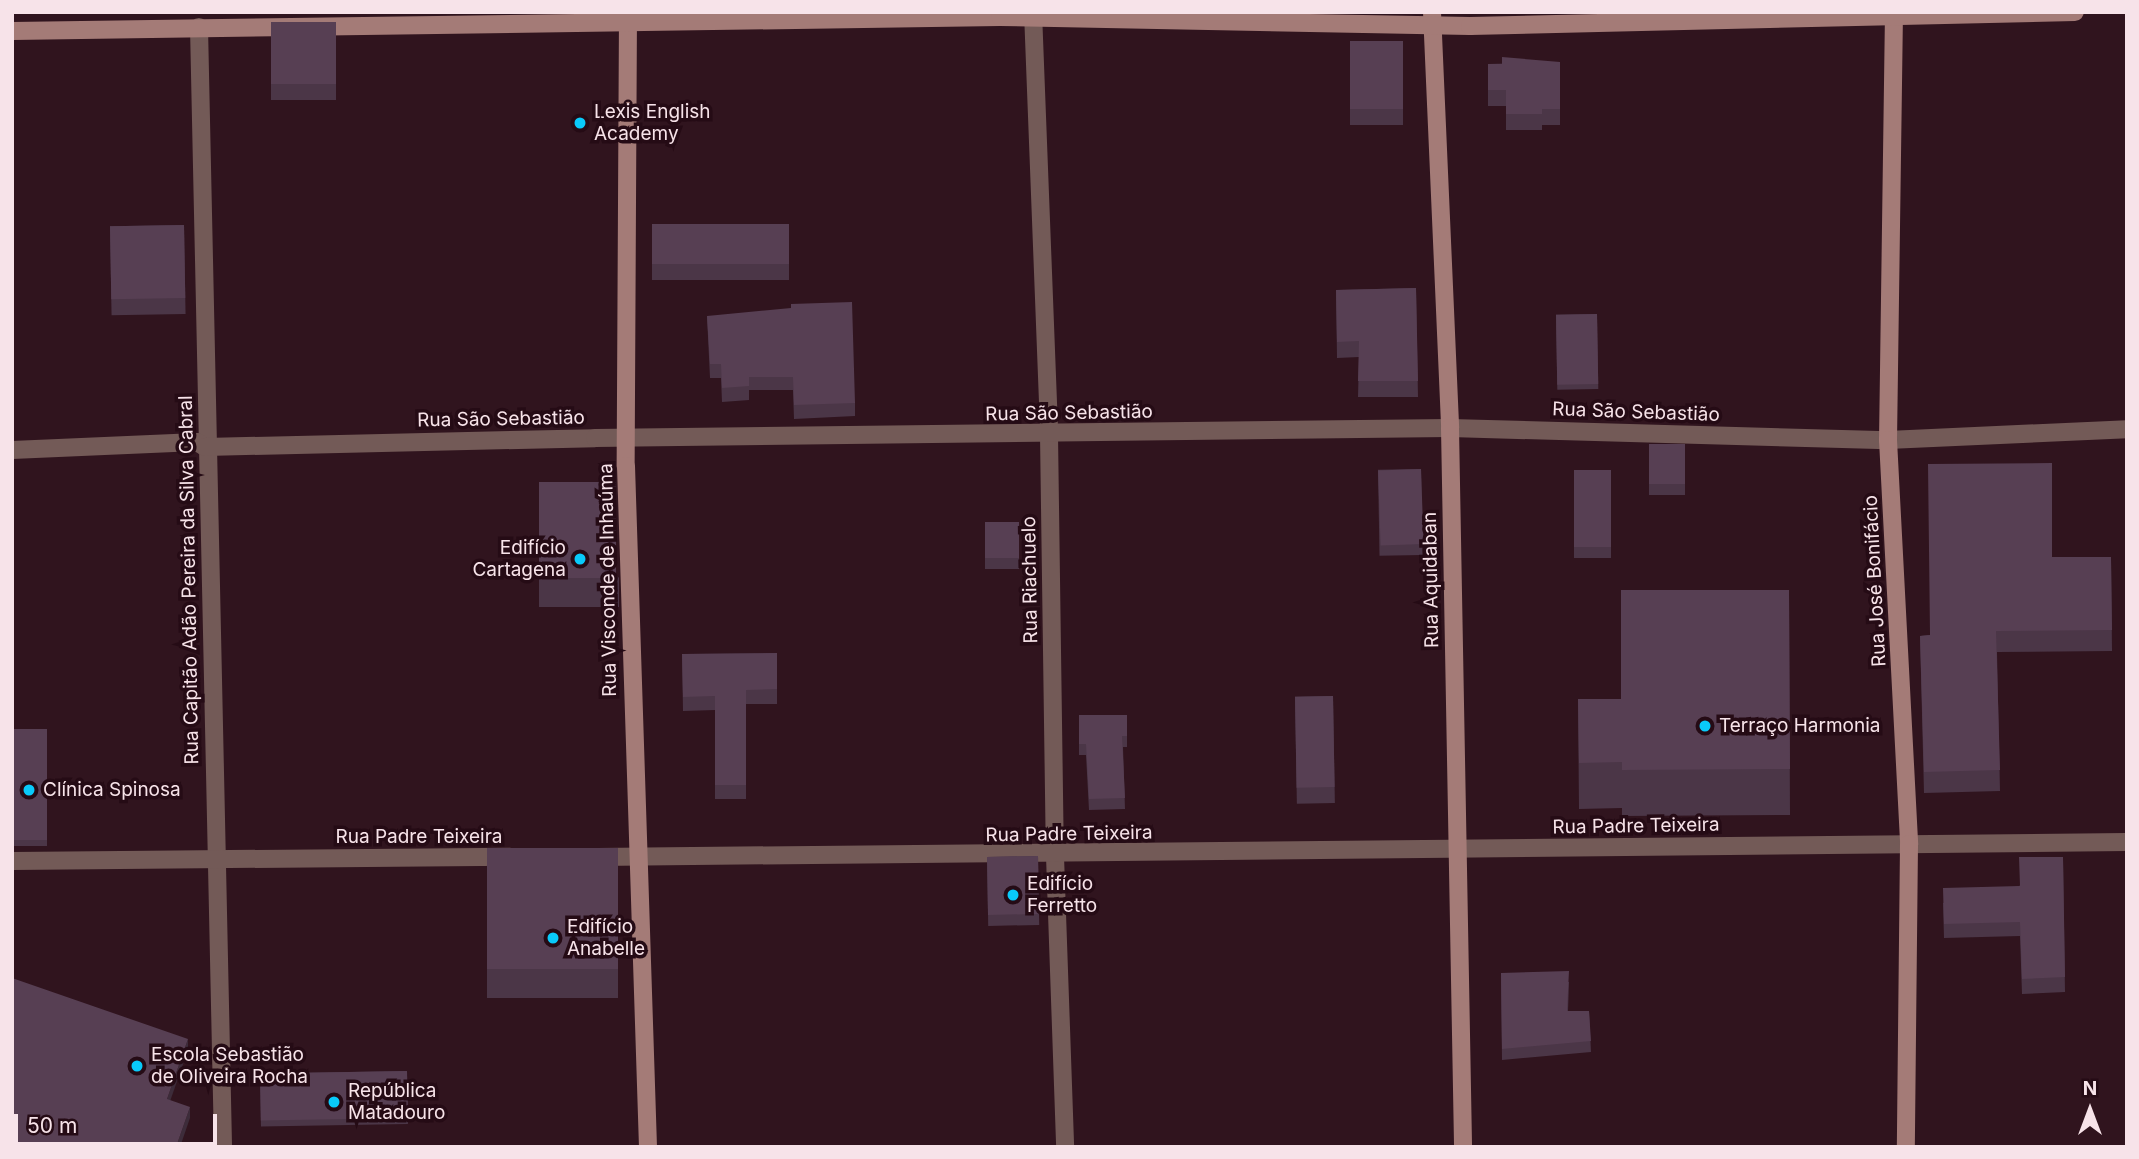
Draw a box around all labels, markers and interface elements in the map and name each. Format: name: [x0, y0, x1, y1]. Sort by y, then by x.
place label: Lexis English Academy: [594, 101, 711, 145]
marker: Lexis English Academy: [572, 115, 588, 131]
street label: Rua Capitão Adão Pereira da Silva Cabral: [174, 395, 204, 765]
street label: Rua São Sebastião: [1552, 398, 1720, 426]
street label: Rua São Sebastião: [985, 400, 1153, 426]
street label: Rua São Sebastião: [417, 406, 585, 432]
street label: Rua Visconde de Inhaúma: [595, 463, 621, 697]
street label: Rua José Bonifácio: [1859, 494, 1891, 668]
street label: Rua Aquidaban: [1418, 512, 1444, 648]
street label: Rua Riachuelo: [1017, 516, 1043, 644]
place label: Edifício Cartagena: [472, 537, 566, 581]
marker: Edifício Cartagena: [572, 551, 588, 567]
place label: Terraço Harmonia: [1719, 715, 1880, 737]
marker: Terraço Harmonia: [1697, 718, 1713, 734]
place label: Clínica Spinosa: [43, 779, 181, 801]
marker: Clínica Spinosa: [21, 782, 37, 798]
street label: Rua Padre Teixeira: [1552, 813, 1720, 839]
street label: Rua Padre Teixeira: [985, 821, 1153, 847]
street label: Rua Padre Teixeira: [335, 826, 503, 848]
place label: Edifício Ferretto: [1027, 873, 1097, 917]
marker: Edifício Ferretto: [1005, 887, 1021, 903]
place label: Edifício Anabelle: [567, 916, 645, 960]
marker: Edifício Anabelle: [545, 930, 561, 946]
place label: Escola Sebastião de Oliveira Rocha: [151, 1044, 308, 1088]
marker: Escola Sebastião de Oliveira Rocha: [129, 1058, 145, 1074]
north arrow: [2055, 1075, 2125, 1145]
text: N: [2083, 1077, 2097, 1100]
place label: República Matadouro: [348, 1080, 445, 1124]
marker: República Matadouro: [326, 1094, 342, 1110]
scale bar: [18, 1100, 220, 1144]
text: 50 m: [27, 1113, 77, 1138]

